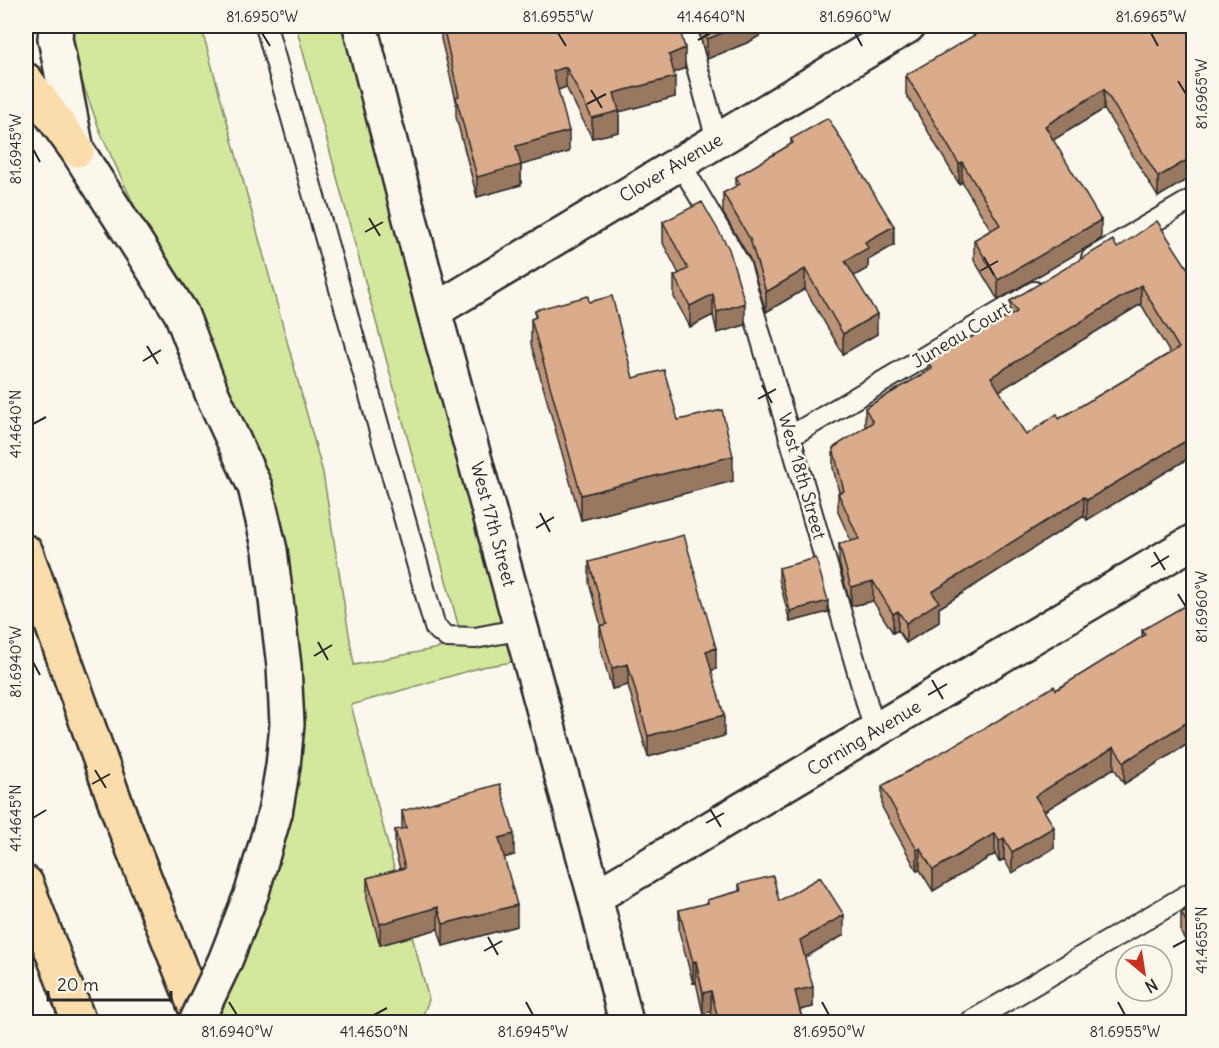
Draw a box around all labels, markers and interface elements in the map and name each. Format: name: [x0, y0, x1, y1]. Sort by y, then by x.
text: 81.6950°W: [226, 7, 298, 26]
text: 81.6955°W: [523, 7, 594, 26]
text: 41.4640°N: [677, 7, 745, 26]
text: 81.6960°W: [819, 7, 891, 26]
text: 81.6965°W: [1116, 7, 1187, 26]
text: 81.6965°W: [1192, 58, 1211, 129]
text: 81.6945°W: [6, 113, 25, 184]
street label: Clover Avenue: [615, 128, 727, 207]
street label: Juneau Court: [907, 296, 1014, 373]
text: 41.4640°N: [6, 390, 25, 458]
street label: West 18th Street: [773, 410, 831, 542]
street label: West 17th Street: [466, 459, 521, 589]
text: 81.6960°W: [1192, 571, 1211, 643]
text: 81.6940°W: [6, 626, 25, 698]
street label: Corning Avenue: [803, 695, 925, 781]
text: 41.4645°N: [6, 784, 25, 852]
text: 41.4655°N: [1192, 906, 1211, 974]
north arrow: [1114, 943, 1174, 1003]
scale bar: [48, 964, 171, 1002]
text: 20 m: [57, 973, 99, 996]
text: N: [1142, 975, 1161, 997]
text: 81.6940°W: [201, 1022, 273, 1041]
text: 41.4650°N: [340, 1022, 408, 1041]
text: 81.6945°W: [498, 1022, 569, 1041]
text: 81.6950°W: [793, 1022, 865, 1041]
text: 81.6955°W: [1090, 1022, 1161, 1041]

